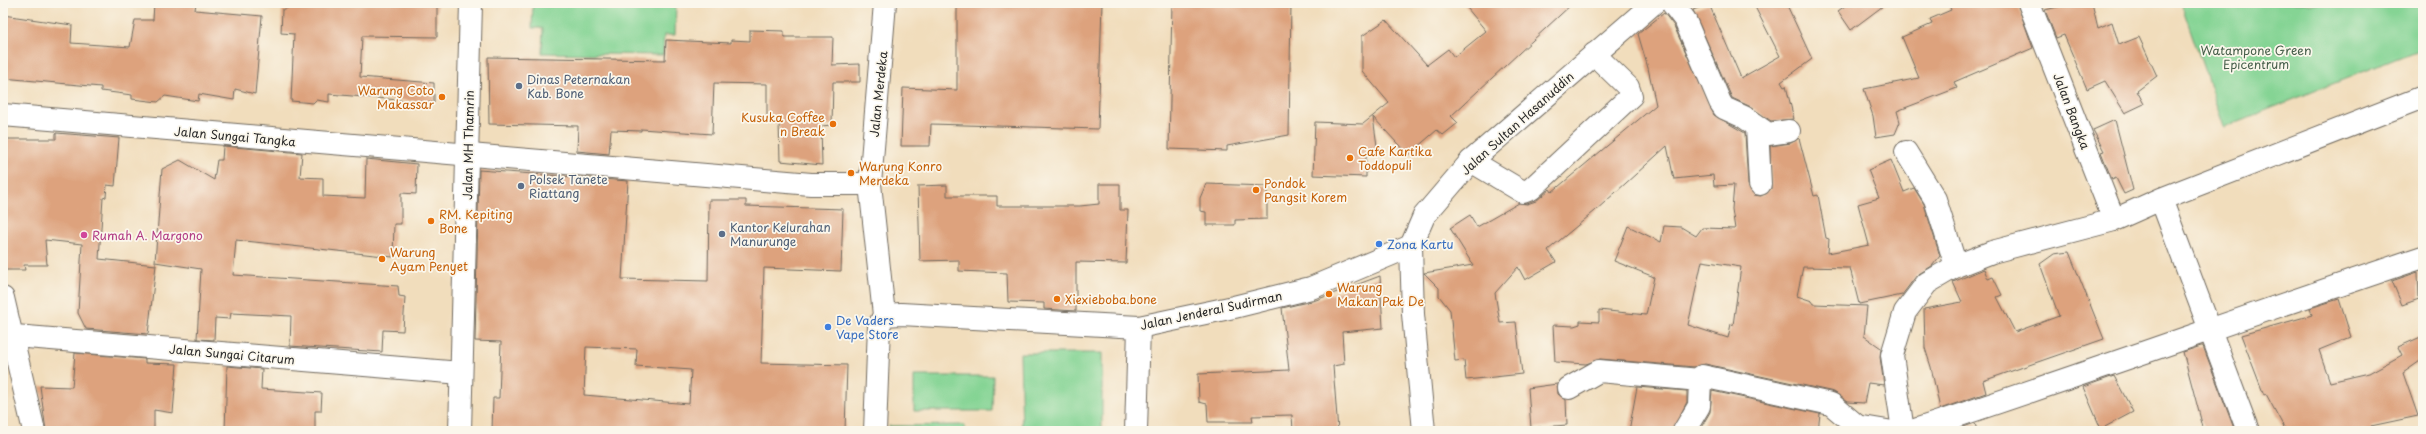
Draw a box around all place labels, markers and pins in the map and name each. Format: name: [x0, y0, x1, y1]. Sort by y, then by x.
place label: Dinas Peternakan Kab. Bone: [527, 70, 631, 102]
place label: Warung Coto Makassar: [358, 81, 435, 113]
marker: Dinas Peternakan Kab. Bone: [514, 81, 524, 91]
marker: Warung Coto Makassar: [437, 92, 447, 102]
place label: Kusuka Coffee n Break: [741, 108, 825, 140]
marker: Kusuka Coffee n Break: [828, 119, 838, 129]
place label: Cafe Kartika Toddopuli: [1358, 142, 1432, 174]
marker: Cafe Kartika Toddopuli: [1345, 153, 1355, 163]
place label: Warung Konro Merdeka: [859, 157, 942, 189]
marker: Warung Konro Merdeka: [846, 168, 856, 178]
place label: Polsek Tanete Riattang: [529, 170, 608, 202]
place label: Pondok Pangsit Korem: [1264, 174, 1347, 206]
marker: Polsek Tanete Riattang: [516, 181, 526, 191]
marker: Pondok Pangsit Korem: [1251, 185, 1261, 195]
place label: RM. Kepiting Bone: [439, 205, 513, 237]
marker: RM. Kepiting Bone: [426, 216, 436, 226]
place label: Kantor Kelurahan Manurunge: [730, 218, 831, 250]
place label: Rumah A. Margono: [92, 226, 203, 244]
marker: Kantor Kelurahan Manurunge: [717, 229, 727, 239]
marker: Rumah A. Margono: [79, 230, 89, 240]
place label: Zona Kartu: [1387, 235, 1454, 253]
marker: Zona Kartu: [1374, 239, 1384, 249]
place label: Warung Ayam Penyet: [390, 243, 468, 275]
marker: Warung Ayam Penyet: [377, 254, 387, 264]
place label: Warung Makan Pak De: [1337, 278, 1425, 310]
marker: Warung Makan Pak De: [1324, 289, 1334, 299]
place label: Xiexieboba.bone: [1065, 290, 1157, 308]
marker: Xiexieboba.bone: [1052, 294, 1062, 304]
place label: De Vaders Vape Store: [836, 311, 899, 343]
marker: De Vaders Vape Store: [823, 322, 833, 332]

